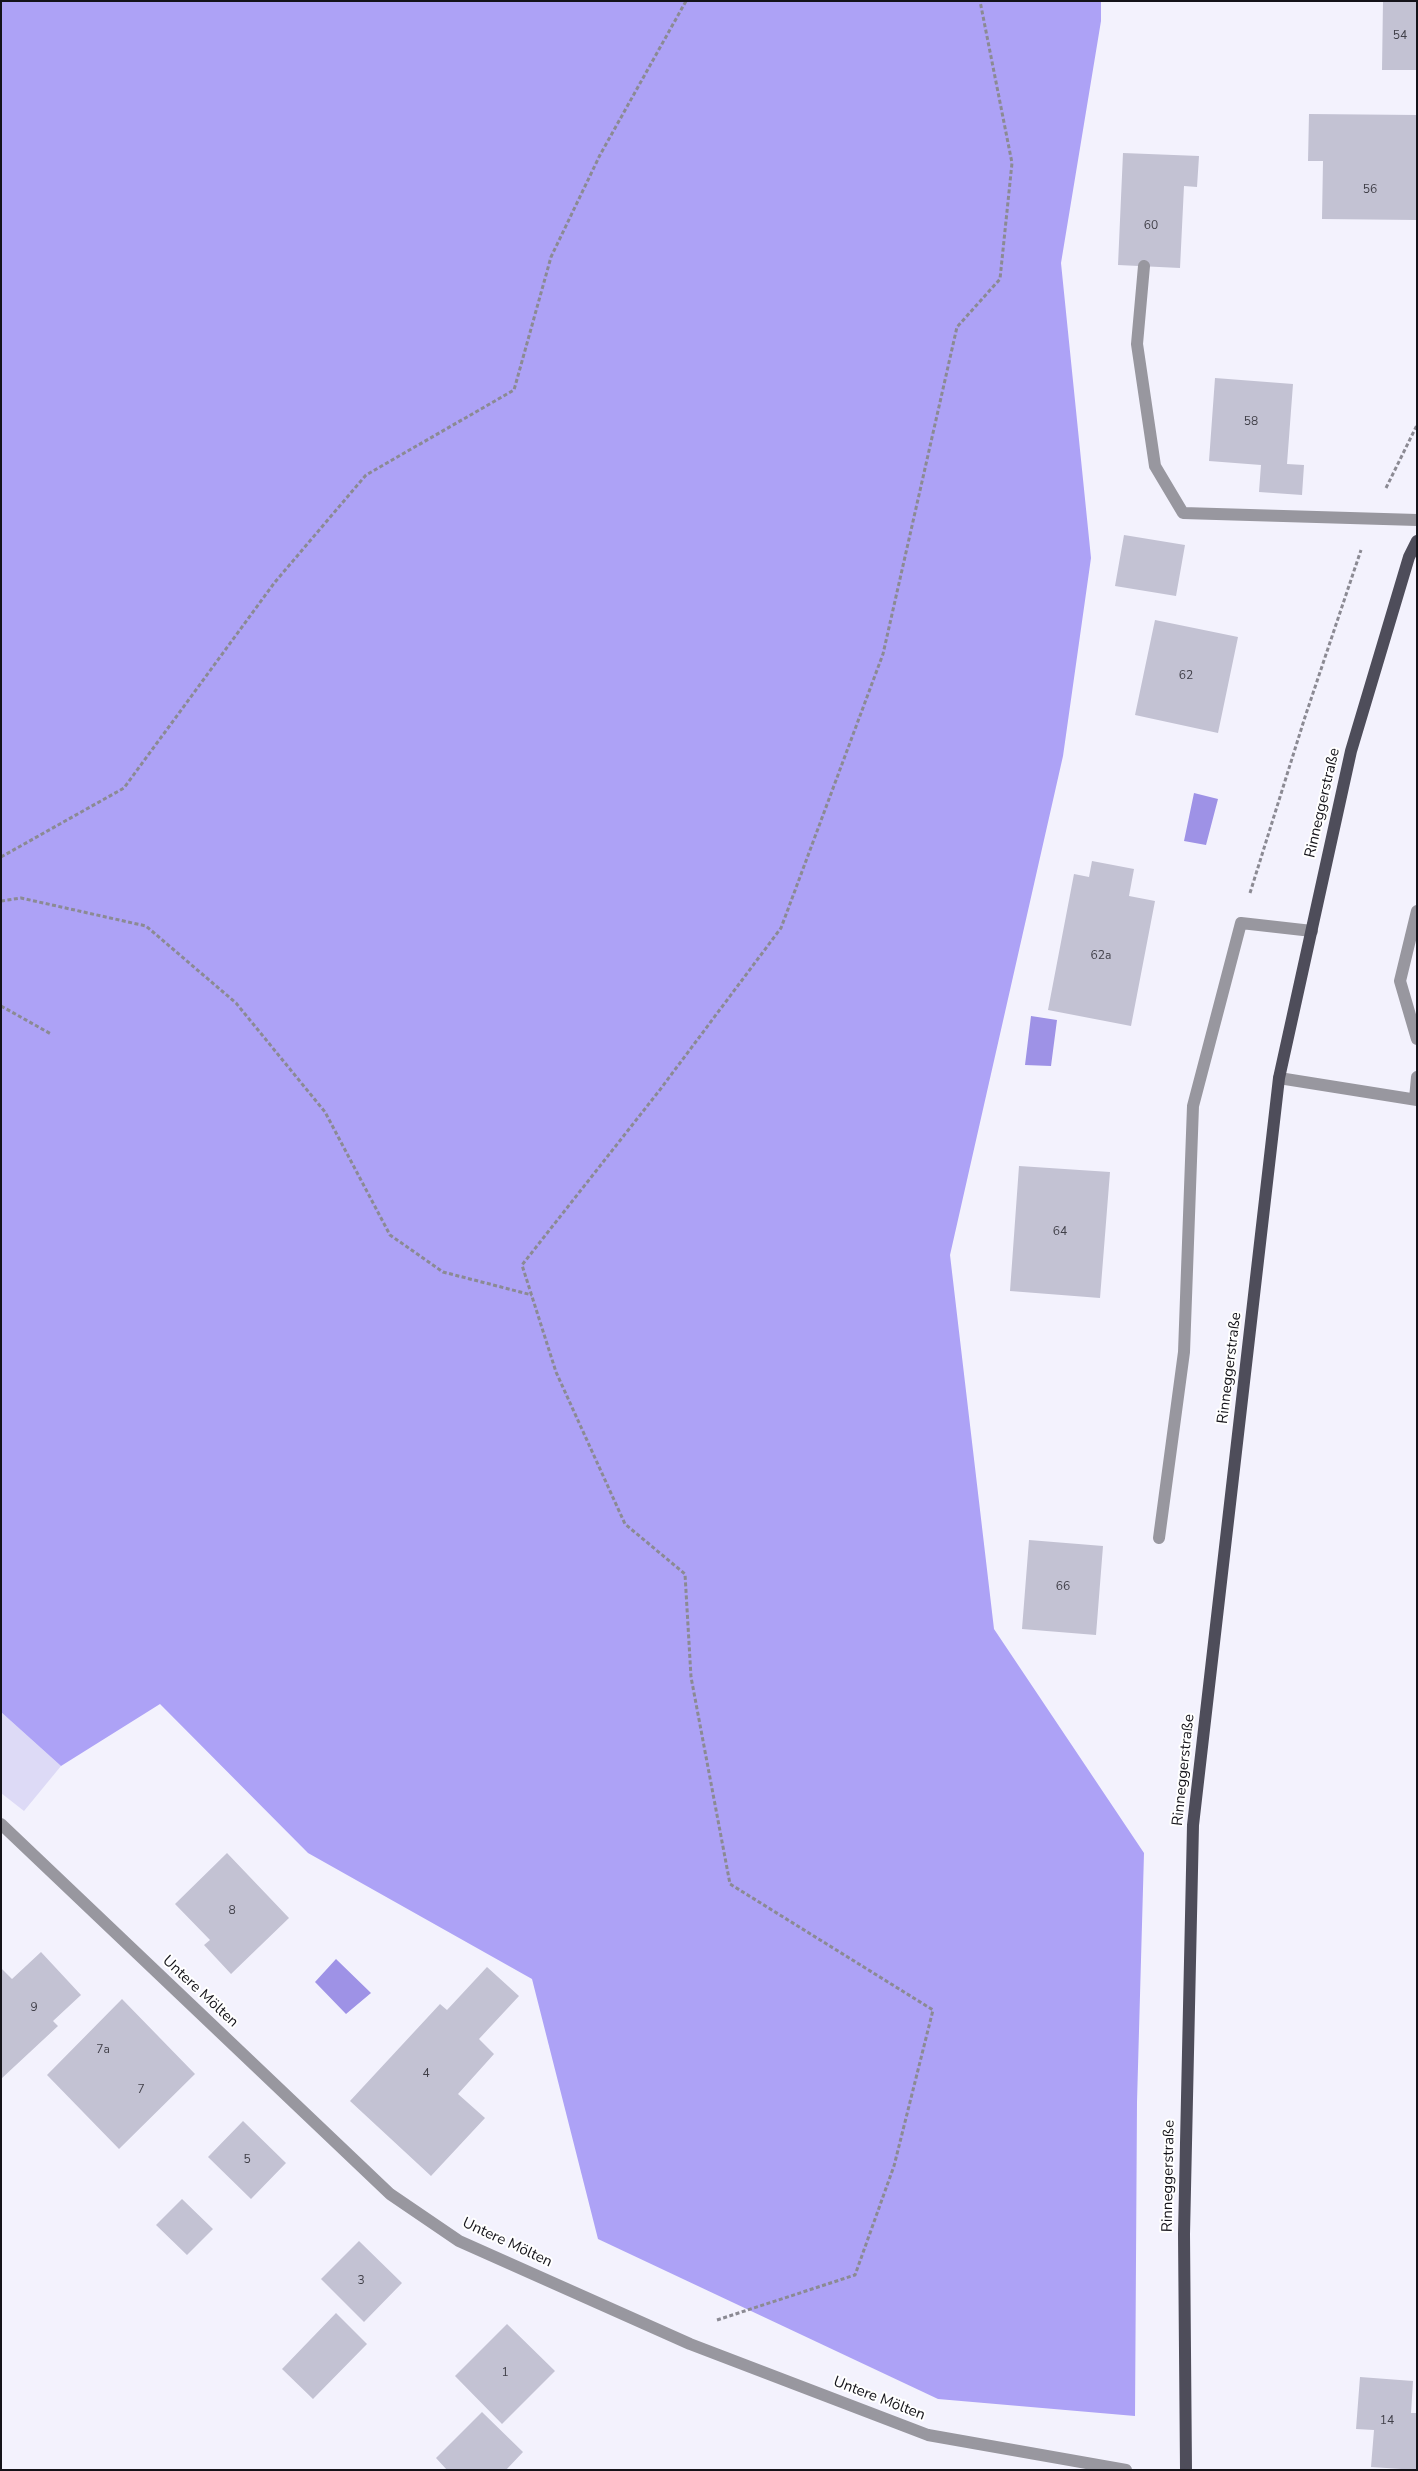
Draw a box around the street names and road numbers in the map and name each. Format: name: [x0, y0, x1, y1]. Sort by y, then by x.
street label: Rinneggerstraße: [1302, 746, 1344, 860]
street label: Rinneggerstraße: [1214, 1311, 1246, 1425]
street label: Rinneggerstraße: [1169, 1713, 1199, 1827]
street label: Untere Mölten: [158, 1952, 242, 2032]
street label: Rinneggerstraße: [1159, 2120, 1179, 2232]
street label: Untere Mölten: [459, 2214, 555, 2272]
street label: Untere Mölten: [831, 2373, 927, 2425]

